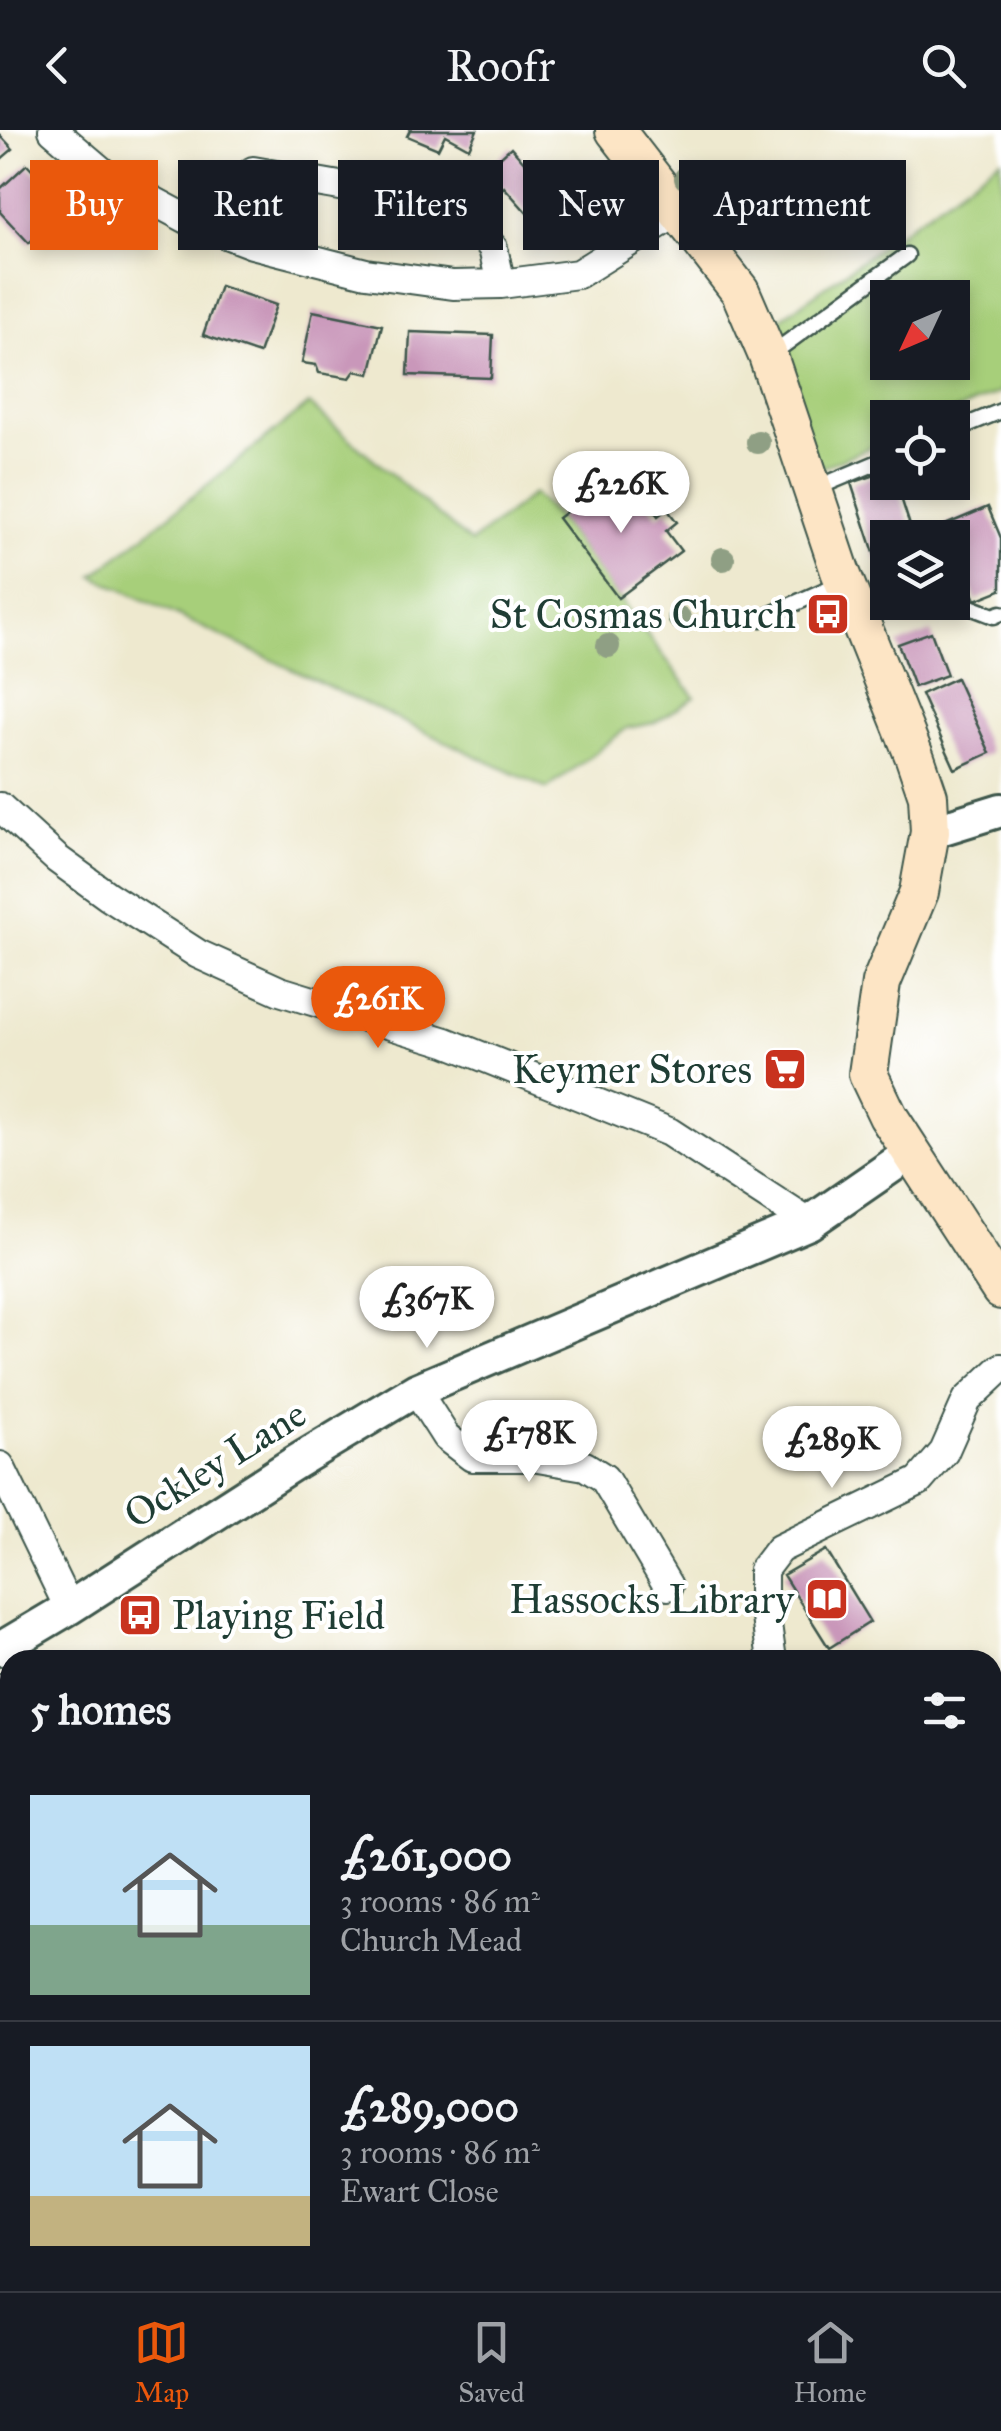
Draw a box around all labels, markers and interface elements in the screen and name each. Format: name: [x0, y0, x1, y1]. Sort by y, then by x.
icon: back: [30, 38, 85, 93]
text: Roofr: [446, 38, 555, 93]
icon: search: [916, 38, 971, 93]
chip: Buy: [30, 160, 158, 250]
chip: Rent: [178, 160, 318, 250]
chip: Filters: [338, 160, 503, 250]
chip: New: [523, 160, 659, 250]
chip: Apartment: [679, 160, 906, 250]
north arrow: [870, 280, 970, 380]
map controls: [870, 280, 970, 620]
button: locate: [870, 400, 970, 500]
pin: £226K: [551, 451, 691, 536]
text: £226K: [575, 464, 667, 503]
button: layers: [870, 520, 970, 620]
place label: St Cosmas Church: [490, 590, 796, 639]
bus stop icon: St Cosmas Church: [805, 591, 851, 637]
pin: £261K: [308, 966, 448, 1051]
text: £261K: [333, 979, 423, 1018]
place label: Keymer Stores: [512, 1045, 752, 1094]
supermarket icon: Keymer Stores: [762, 1046, 808, 1092]
pin: £367K: [357, 1266, 497, 1351]
text: £367K: [381, 1279, 473, 1318]
street label: Ockley Lane: [115, 1389, 315, 1539]
pin: £178K: [459, 1400, 599, 1485]
pin: £289K: [762, 1406, 902, 1491]
text: £178K: [483, 1413, 575, 1452]
text: £289K: [785, 1419, 879, 1458]
place label: Hassocks Library: [509, 1575, 795, 1624]
library icon: Hassocks Library: [804, 1576, 850, 1622]
place label: Playing Field: [172, 1591, 385, 1640]
bus stop icon: Playing Field: [117, 1592, 163, 1638]
icon: filters: [917, 1683, 972, 1738]
text: 5 homes: [30, 1684, 171, 1736]
text: £261,000: [340, 1830, 512, 1882]
icon: home: [110, 1835, 230, 1955]
text: 3 rooms · 86 m²: [340, 1882, 540, 1921]
text: Church Mead: [340, 1921, 522, 1960]
text: £289,000: [340, 2081, 519, 2133]
icon: home: [110, 2086, 230, 2206]
text: 3 rooms · 86 m²: [340, 2133, 540, 2172]
text: Ewart Close: [340, 2172, 499, 2211]
tab: Map: [134, 2315, 189, 2410]
tab: Saved: [458, 2315, 525, 2410]
tab: Home: [793, 2315, 867, 2410]

